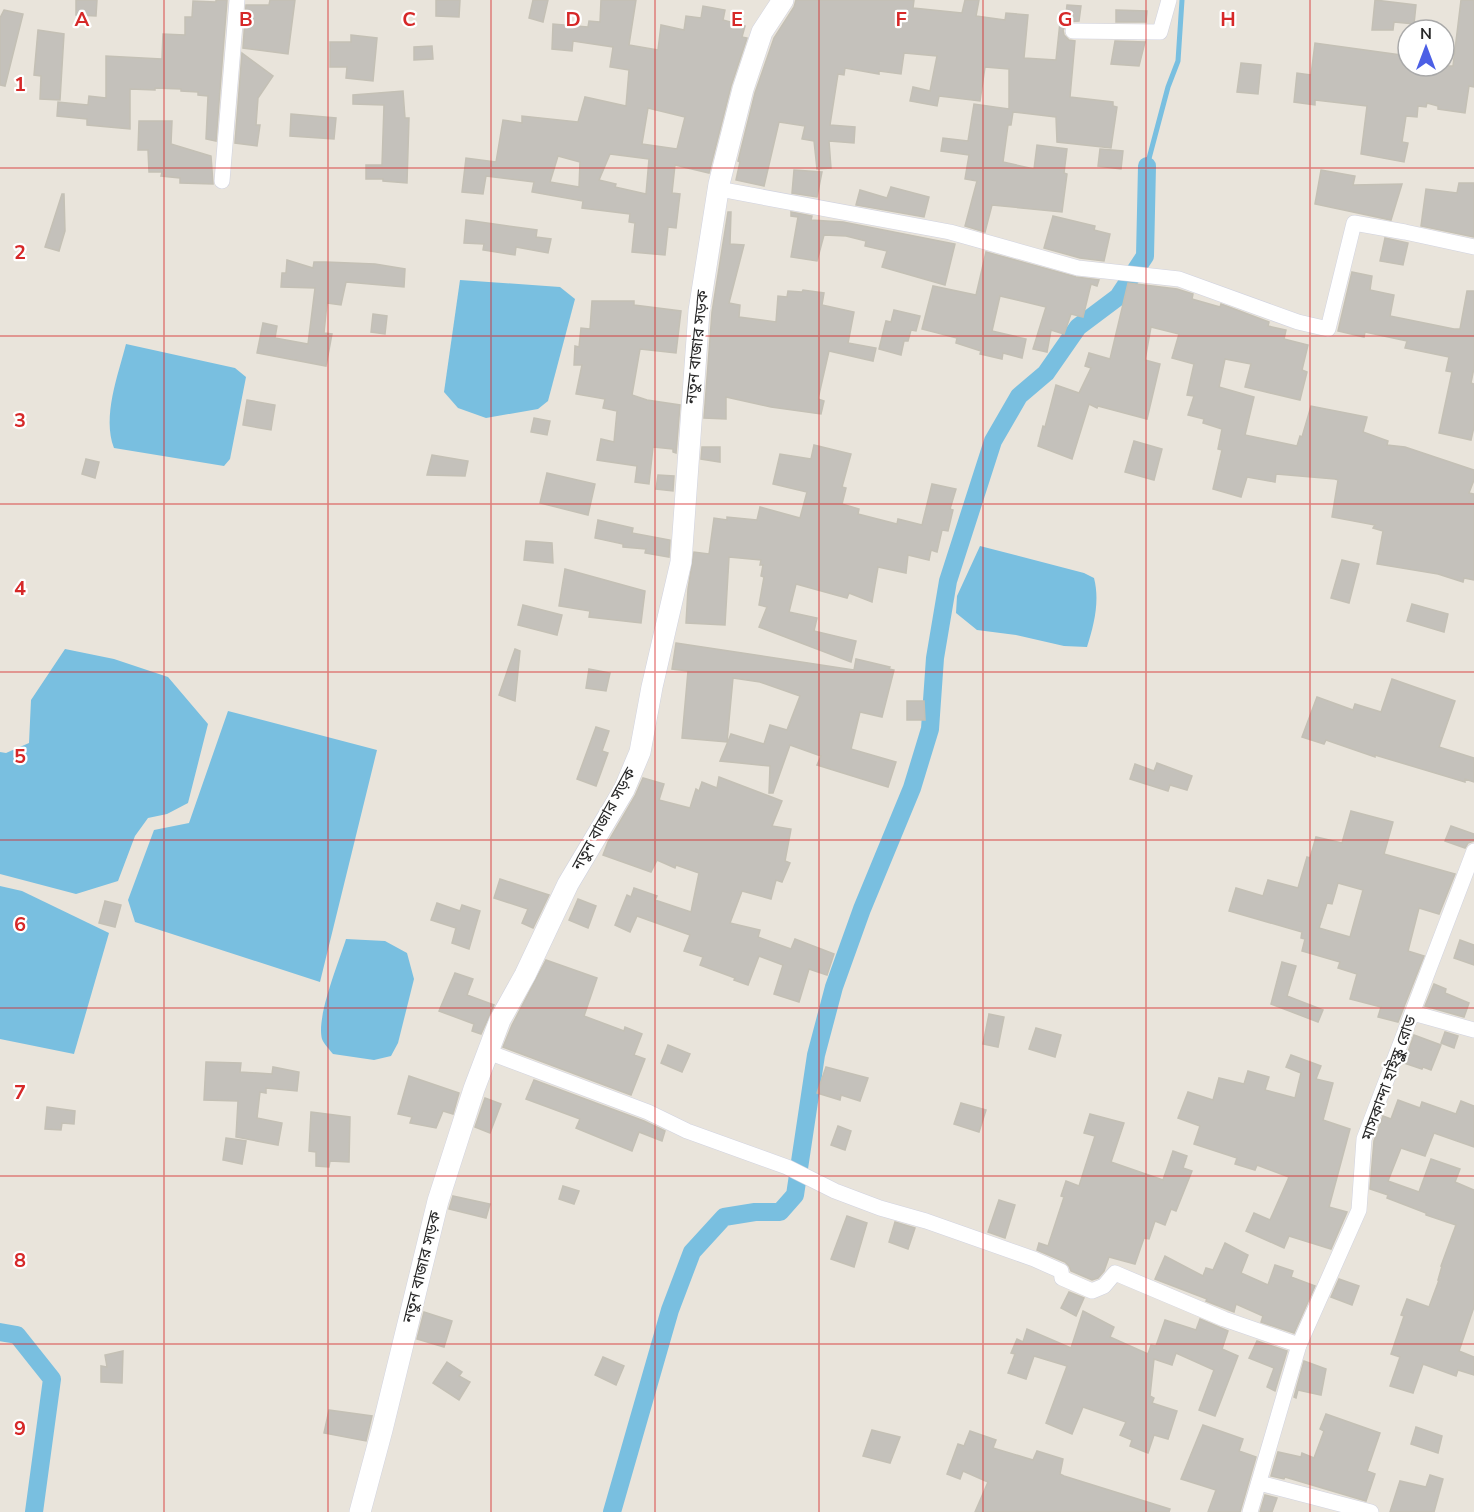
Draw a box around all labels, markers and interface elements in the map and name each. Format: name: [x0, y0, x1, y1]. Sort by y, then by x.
text: A: [75, 6, 90, 33]
text: B: [239, 6, 253, 33]
text: C: [402, 6, 416, 33]
text: D: [565, 6, 581, 33]
text: E: [731, 6, 743, 33]
text: F: [895, 6, 907, 33]
text: G: [1058, 6, 1072, 33]
text: H: [1220, 6, 1236, 33]
north arrow: [1396, 18, 1456, 78]
text: N: [1420, 23, 1432, 45]
text: 1: [14, 71, 26, 98]
text: 2: [14, 239, 26, 266]
street label: নতুন বাজার সড়ক: [680, 288, 714, 406]
text: 3: [14, 407, 26, 434]
text: 4: [14, 575, 26, 602]
text: 5: [14, 743, 26, 770]
street label: নতুন বাজার সড়ক: [566, 763, 642, 875]
text: 6: [14, 911, 26, 938]
street label: মাসকান্দা হাইস্কুল রোড: [1356, 1012, 1422, 1145]
text: 7: [14, 1079, 26, 1106]
street label: নতুন বাজার সড়ক: [397, 1208, 447, 1326]
text: 8: [14, 1247, 26, 1274]
text: 9: [14, 1415, 26, 1442]

